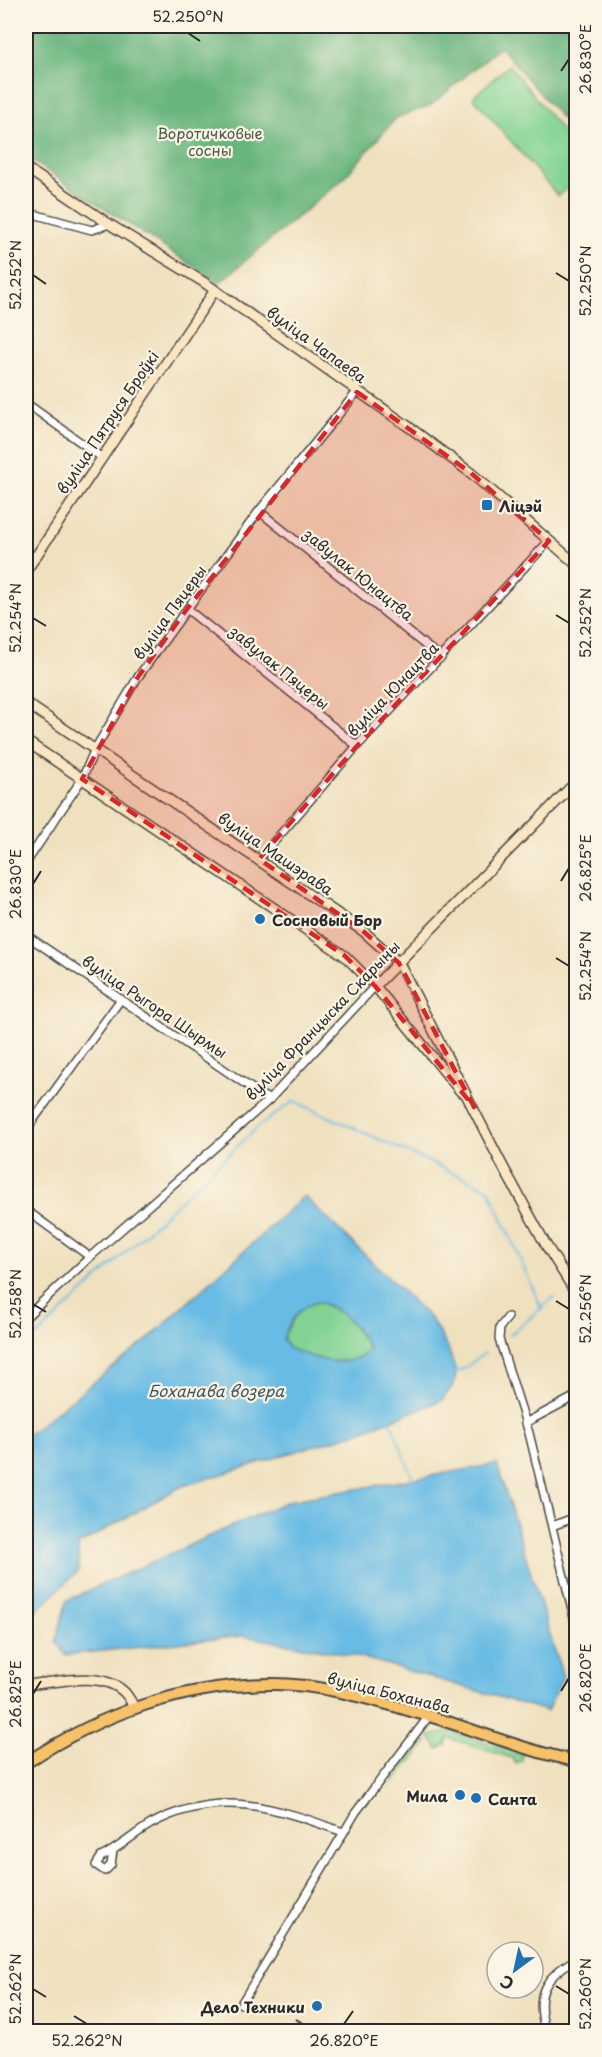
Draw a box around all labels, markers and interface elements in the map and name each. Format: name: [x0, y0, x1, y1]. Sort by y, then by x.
text: 52.250°N: [152, 4, 224, 27]
text: 26.830°E: [573, 24, 596, 94]
park label: Воротичковые сосны: [157, 121, 263, 161]
text: 52.252°N: [3, 240, 26, 310]
text: 52.250°N: [573, 245, 596, 317]
street label: вуліца Чапаева: [262, 300, 372, 388]
street label: вуліца Пятруся Броўкі: [50, 346, 164, 498]
place label: Ліцэй: [499, 494, 542, 517]
marker: Ліцэй: [480, 498, 494, 512]
street label: завулак Юнацтва: [298, 522, 419, 626]
street label: вуліца Пяцеры: [127, 560, 211, 664]
text: 52.254°N: [3, 583, 26, 653]
text: 52.252°N: [573, 588, 596, 658]
street label: завулак Пяцеры: [224, 619, 335, 715]
street label: вуліца Юнацтва: [341, 636, 444, 742]
street label: вуліца Машэрава: [214, 806, 339, 900]
text: 26.825°E: [573, 834, 596, 902]
text: 26.830°E: [3, 849, 26, 919]
place label: Сосновый Бор: [272, 908, 382, 931]
marker: Сосновый Бор: [253, 912, 267, 926]
text: 52.254°N: [573, 931, 596, 1001]
street label: вуліца Францыска Скарыны: [239, 935, 405, 1105]
street label: вуліца Рыгора Шырмы: [78, 949, 232, 1063]
text: 52.258°N: [3, 1269, 26, 1339]
text: 52.256°N: [573, 1274, 596, 1344]
water label: Боханава возера: [148, 1378, 285, 1402]
text: 26.820°E: [573, 1643, 596, 1713]
text: 26.825°E: [3, 1660, 26, 1728]
street label: вуліца Боханава: [325, 1666, 453, 1719]
place label: Мила: [406, 1784, 449, 1807]
place label: Санта: [488, 1787, 538, 1810]
marker: Мила: [453, 1788, 467, 1802]
marker: Санта: [469, 1791, 483, 1805]
north arrow: [485, 1940, 545, 2000]
text: 52.262°N: [3, 1953, 26, 2025]
text: 52.260°N: [573, 1958, 596, 2030]
text: С: [495, 1970, 518, 1997]
place label: Дело Техники: [200, 1995, 305, 2018]
marker: Дело Техники: [310, 1999, 324, 2013]
text: 52.262°N: [51, 2028, 123, 2051]
text: 26.820°E: [309, 2028, 379, 2051]

